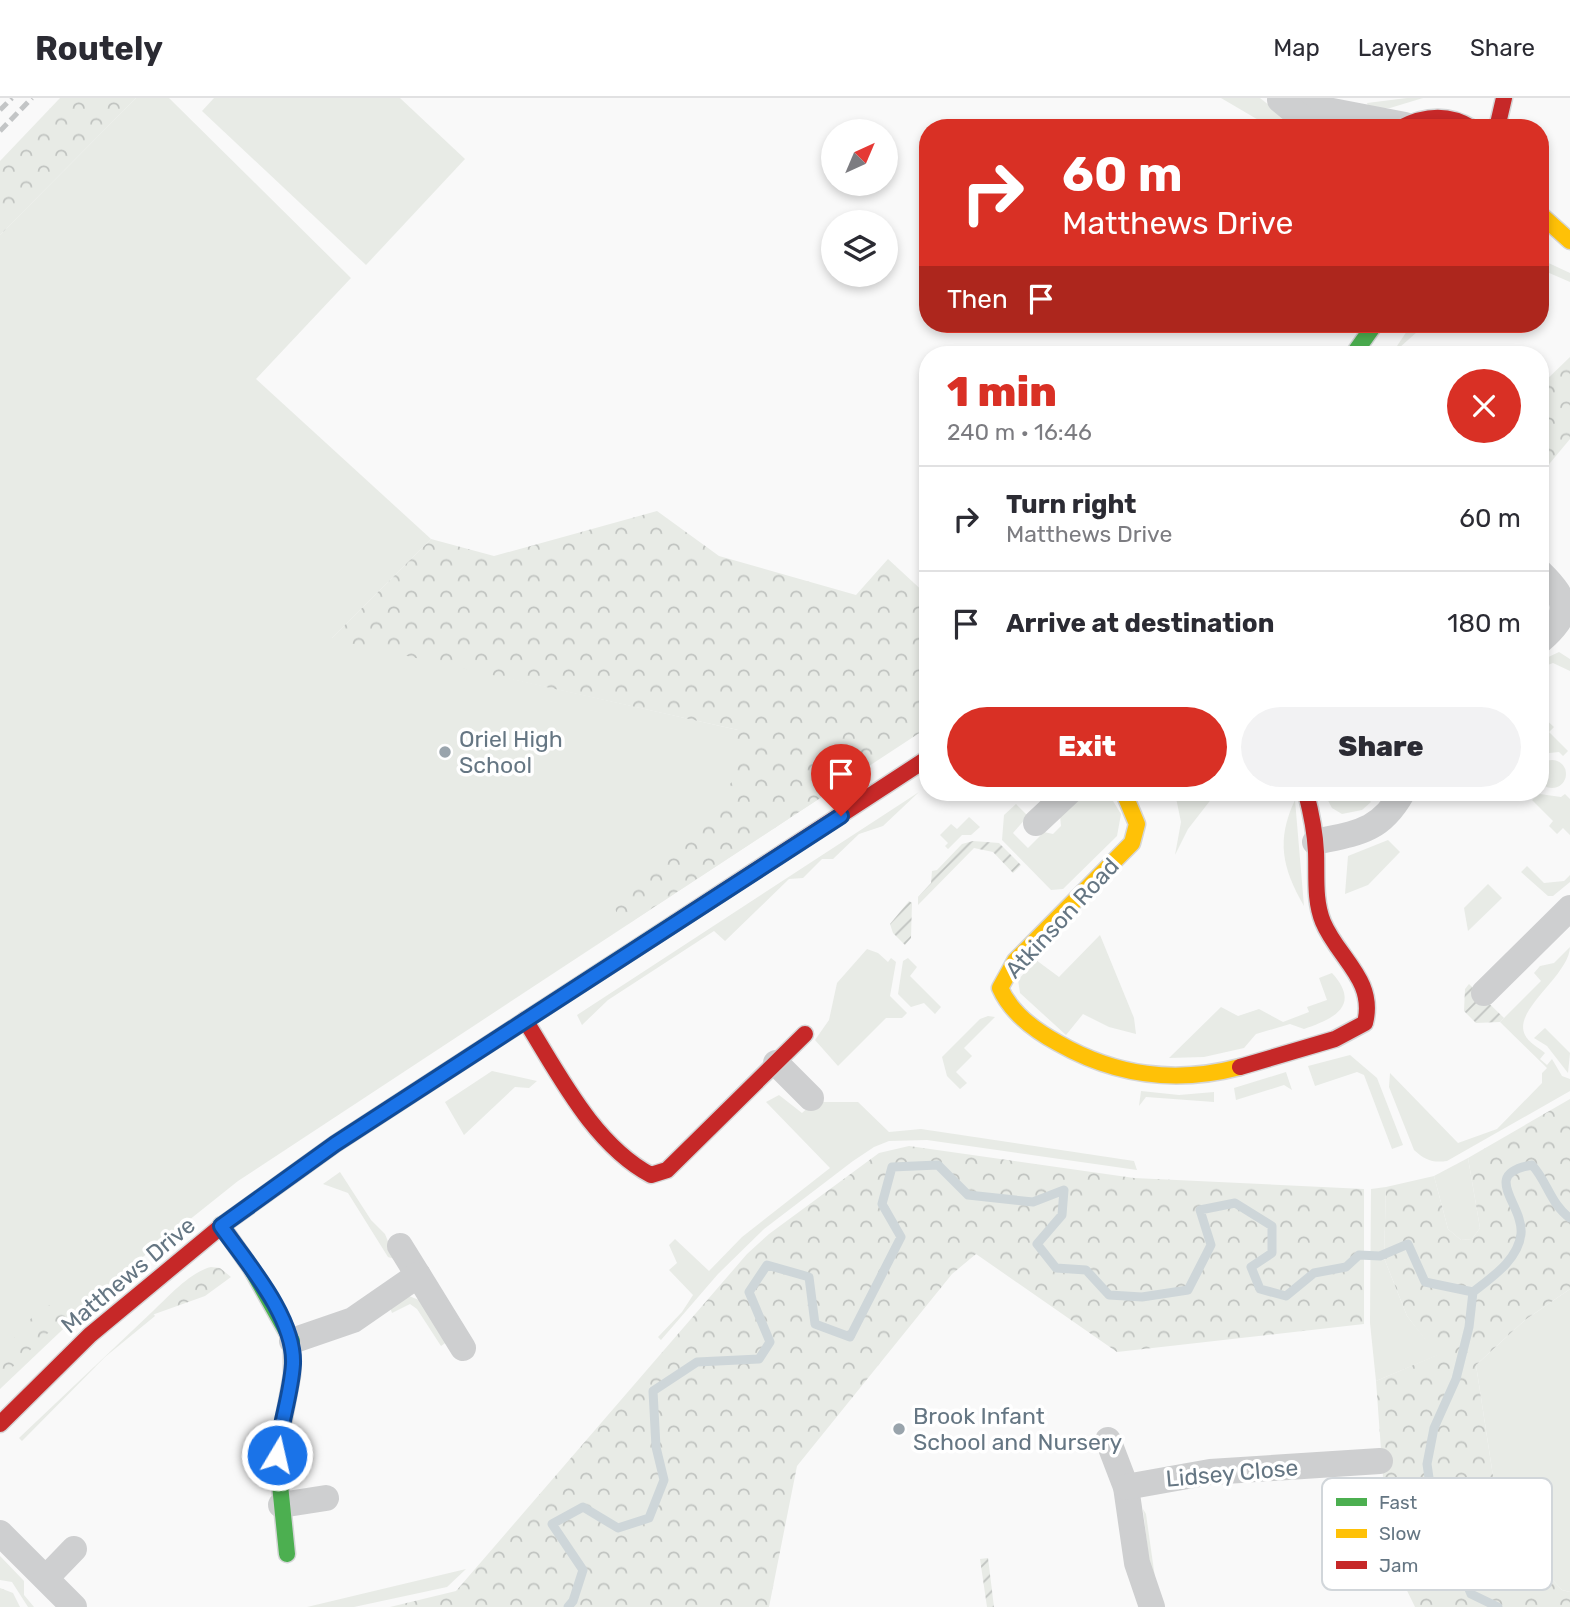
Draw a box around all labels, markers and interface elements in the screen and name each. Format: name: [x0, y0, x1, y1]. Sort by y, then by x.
text: Routely: [35, 29, 163, 68]
text: Map: [1273, 34, 1320, 62]
text: Layers: [1358, 34, 1432, 62]
text: Share: [1470, 34, 1535, 62]
north arrow: [821, 119, 898, 196]
map controls: [821, 119, 898, 287]
text: 60 m: [1062, 145, 1183, 203]
icon: right: [947, 147, 1038, 238]
text: Matthews Drive: [1062, 204, 1293, 242]
button: layers: [821, 210, 898, 287]
icon: arrive: [1022, 280, 1060, 318]
text: Then: [947, 284, 1008, 315]
text: 1 min: [947, 367, 1057, 417]
button: close: [1447, 369, 1521, 443]
text: 240 m · 16:46: [947, 418, 1092, 446]
text: Turn right: [1006, 489, 1136, 520]
icon: right: [947, 500, 985, 538]
text: 60 m: [1459, 503, 1521, 534]
text: Matthews Drive: [1006, 520, 1172, 548]
icon: arrive: [947, 605, 985, 643]
text: Arrive at destination: [1006, 608, 1274, 639]
text: 180 m: [1447, 608, 1521, 639]
button: Exit: [947, 707, 1227, 787]
button: Share: [1241, 707, 1521, 787]
place label: Oriel High School: [459, 725, 563, 779]
marker: Oriel High School: [437, 744, 453, 760]
pin: [811, 744, 871, 816]
icon: arrive: [822, 755, 860, 793]
street label: Atkinson Road: [999, 852, 1125, 984]
street label: Matthews Drive: [55, 1211, 201, 1339]
place label: Brook Infant School and Nursery: [913, 1402, 1123, 1456]
position arrow: [240, 1418, 314, 1492]
marker: Brook Infant School and Nursery: [891, 1421, 907, 1437]
street label: Lidsey Close: [1165, 1453, 1299, 1493]
legend: [1322, 1478, 1552, 1590]
text: Fast: [1379, 1491, 1418, 1514]
text: Slow: [1379, 1522, 1421, 1545]
text: Jam: [1379, 1554, 1418, 1577]

